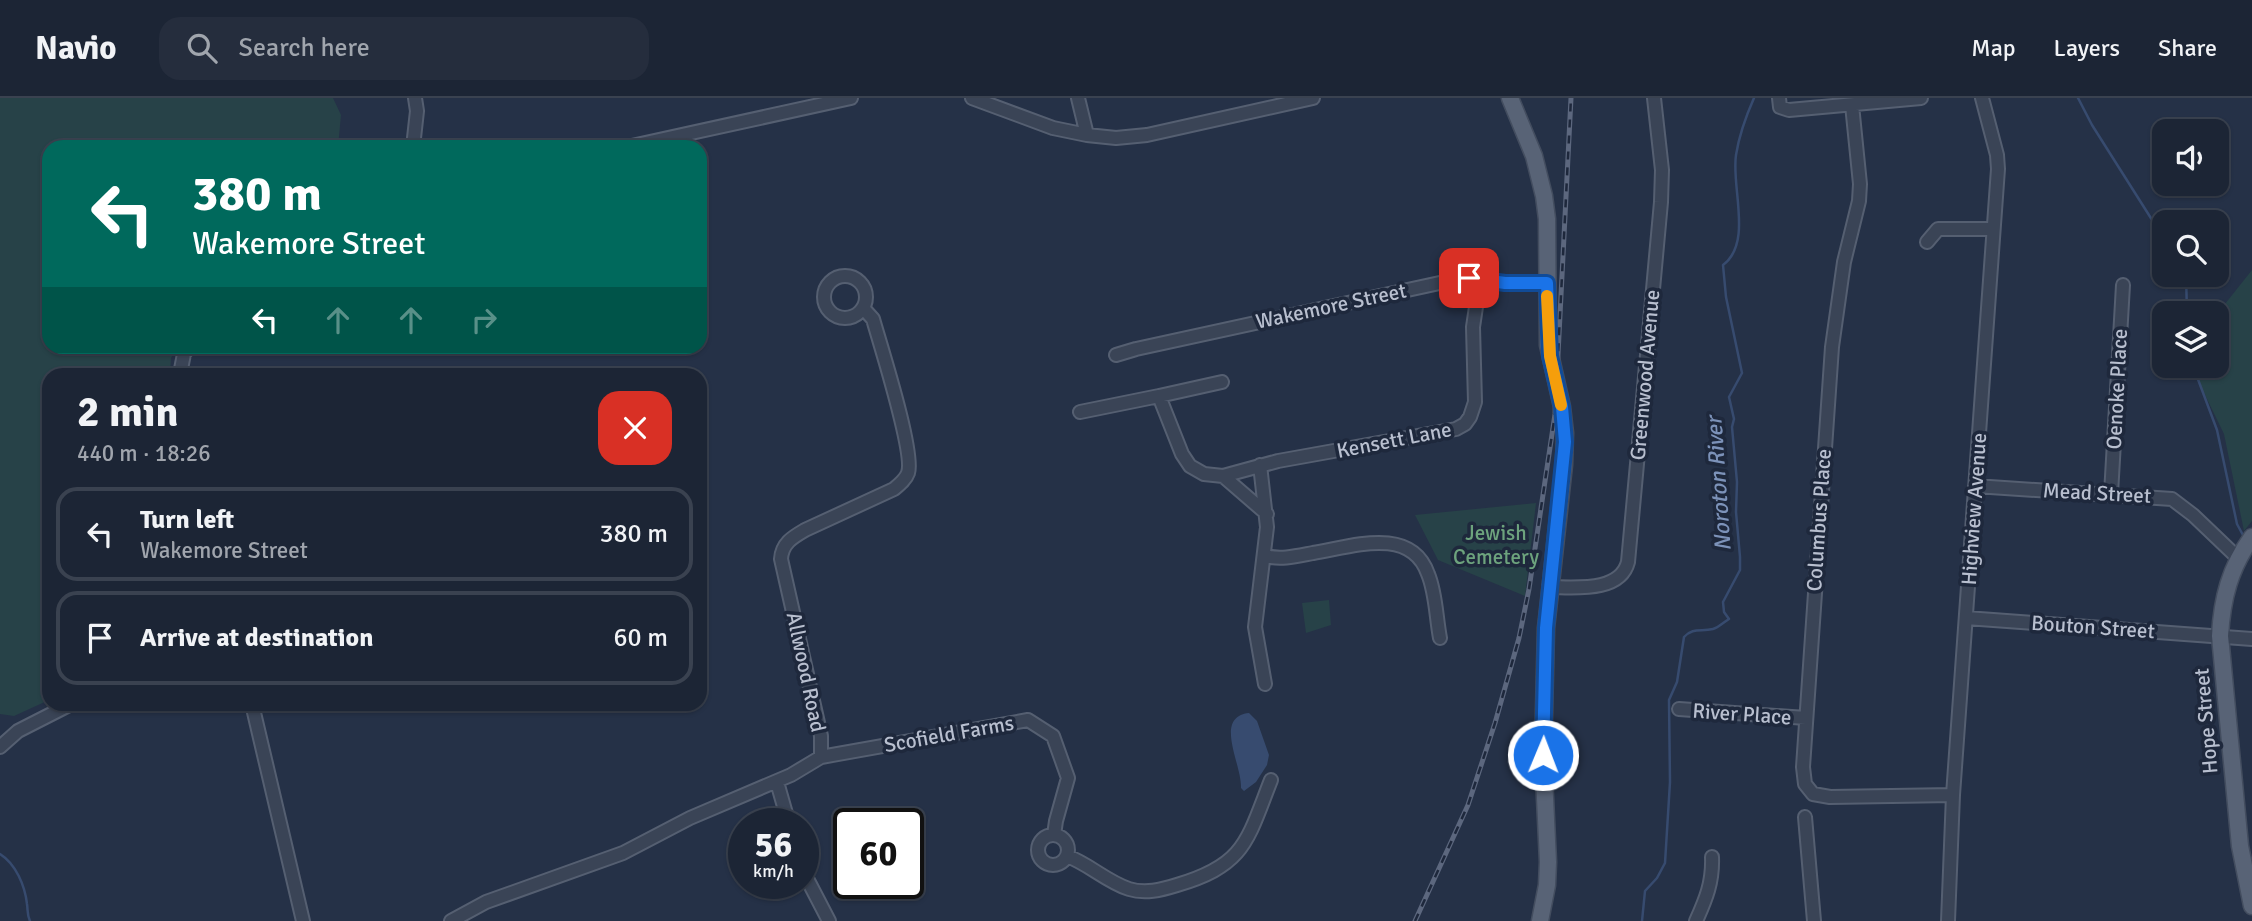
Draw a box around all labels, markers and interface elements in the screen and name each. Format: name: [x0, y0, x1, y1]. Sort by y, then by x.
search box: [159, 17, 649, 80]
text: Navio: [35, 28, 117, 69]
icon: search: [183, 29, 221, 67]
text: Search here: [239, 32, 370, 64]
text: Map: [1971, 33, 2016, 63]
text: Layers: [2054, 33, 2120, 63]
text: Share: [2158, 33, 2217, 63]
map controls: [2152, 119, 2229, 378]
button: sound: [2152, 119, 2229, 196]
text: 380 m: [192, 164, 322, 224]
icon: left: [77, 168, 168, 259]
button: search: [2152, 210, 2229, 287]
text: Wakemore Street: [192, 224, 425, 263]
pin: [1439, 248, 1499, 308]
icon: arrive: [1450, 259, 1488, 297]
street label: Wakemore Street: [1253, 277, 1409, 335]
street label: Greenwood Avenue: [1625, 289, 1665, 461]
icon: left: [246, 301, 284, 339]
icon: ahead: [319, 301, 357, 339]
icon: ahead: [392, 301, 430, 339]
icon: right: [465, 301, 503, 339]
button: layers: [2152, 301, 2229, 378]
street label: Oenoke Place: [2101, 328, 2133, 450]
text: 2 min: [77, 387, 178, 438]
button: close: [598, 391, 672, 465]
water label: Noroton River: [1699, 412, 1738, 552]
street label: Kensett Lane: [1334, 416, 1454, 464]
street label: Highview Avenue: [1956, 432, 1992, 586]
text: 440 m · 18:26: [77, 439, 211, 468]
street label: Columbus Place: [1801, 448, 1837, 592]
street label: Mead Street: [2042, 477, 2152, 509]
text: Turn left: [140, 504, 234, 536]
icon: left: [81, 515, 119, 553]
text: 380 m: [599, 518, 668, 550]
park label: Jewish Cemetery: [1453, 520, 1539, 570]
text: Wakemore Street: [140, 536, 308, 565]
street label: Allwood Road: [781, 610, 831, 734]
street label: Bouton Street: [2030, 610, 2156, 644]
icon: arrive: [81, 619, 119, 657]
text: Arrive at destination: [140, 622, 373, 654]
text: 60 m: [613, 622, 668, 654]
street label: Hope Street: [2188, 667, 2224, 775]
street label: River Place: [1692, 698, 1792, 730]
street label: Scofield Farms: [882, 710, 1016, 758]
position arrow: [1506, 718, 1580, 792]
speed limit sign: 60: [833, 808, 924, 899]
text: 56: [755, 823, 792, 866]
text: km/h: [753, 860, 794, 882]

